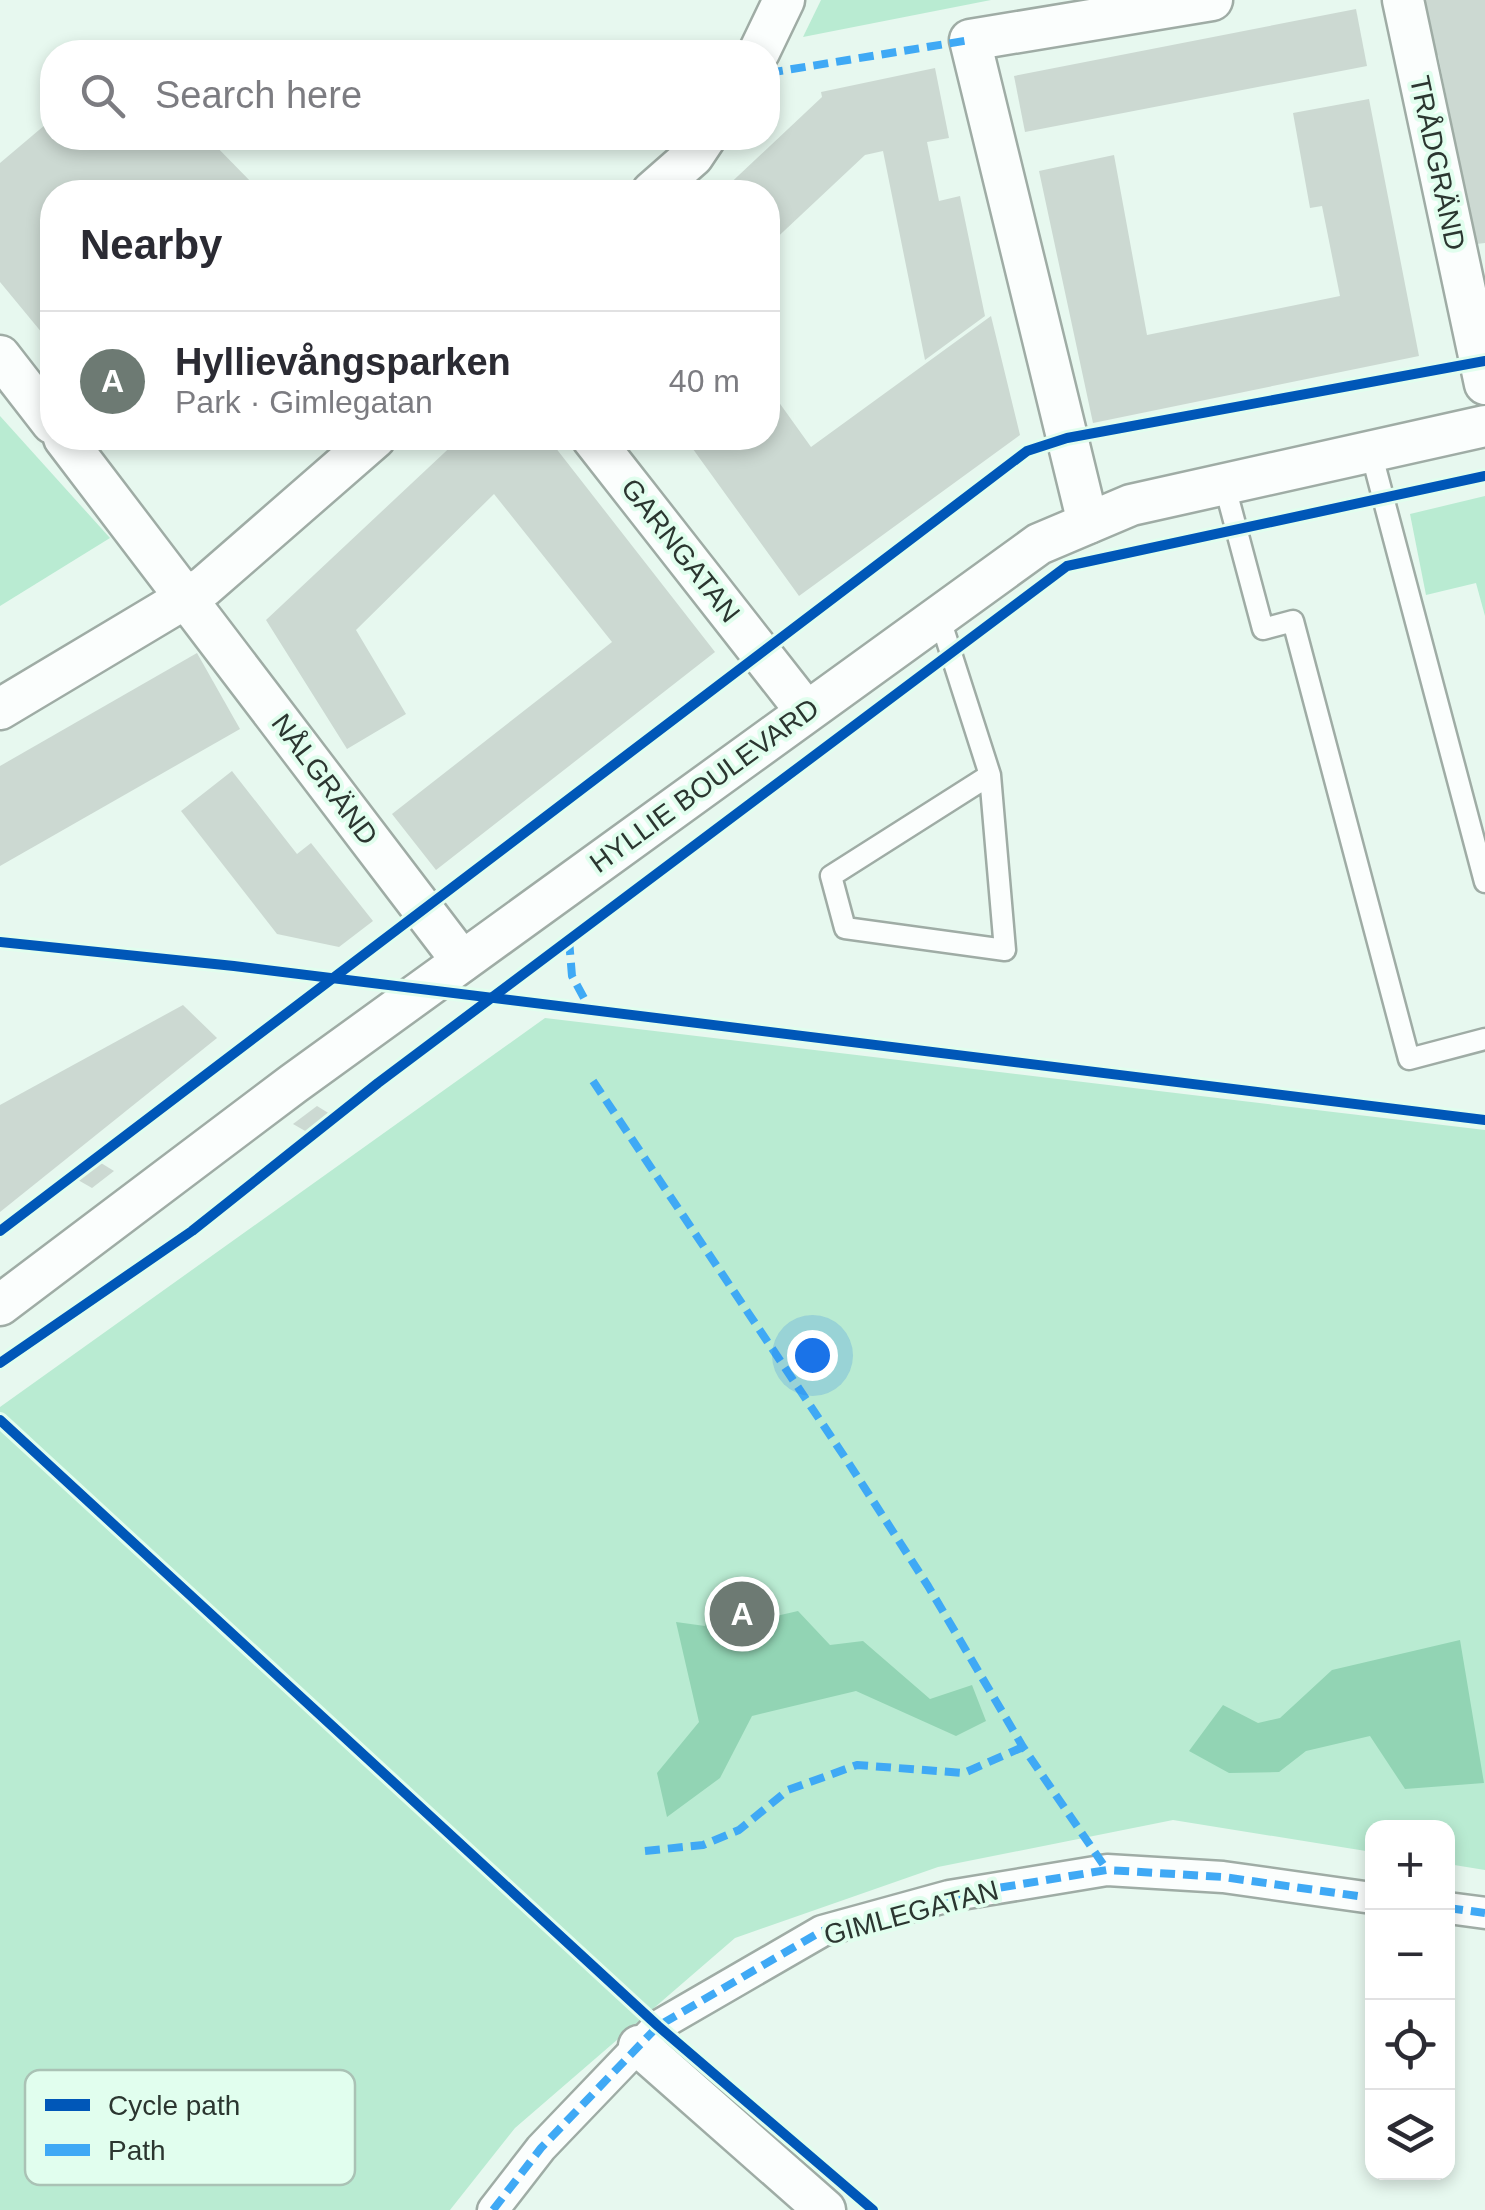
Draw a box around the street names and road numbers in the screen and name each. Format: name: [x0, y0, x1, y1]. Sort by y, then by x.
street label: TRÅDGRÄND: [1404, 73, 1471, 253]
street label: GARNGATAN: [615, 473, 746, 628]
street label: HYLLIE BOULEVARD: [584, 692, 825, 879]
street label: NÅLGRÄND: [265, 708, 384, 851]
street label: GIMLEGATAN: [820, 1874, 1002, 1951]

